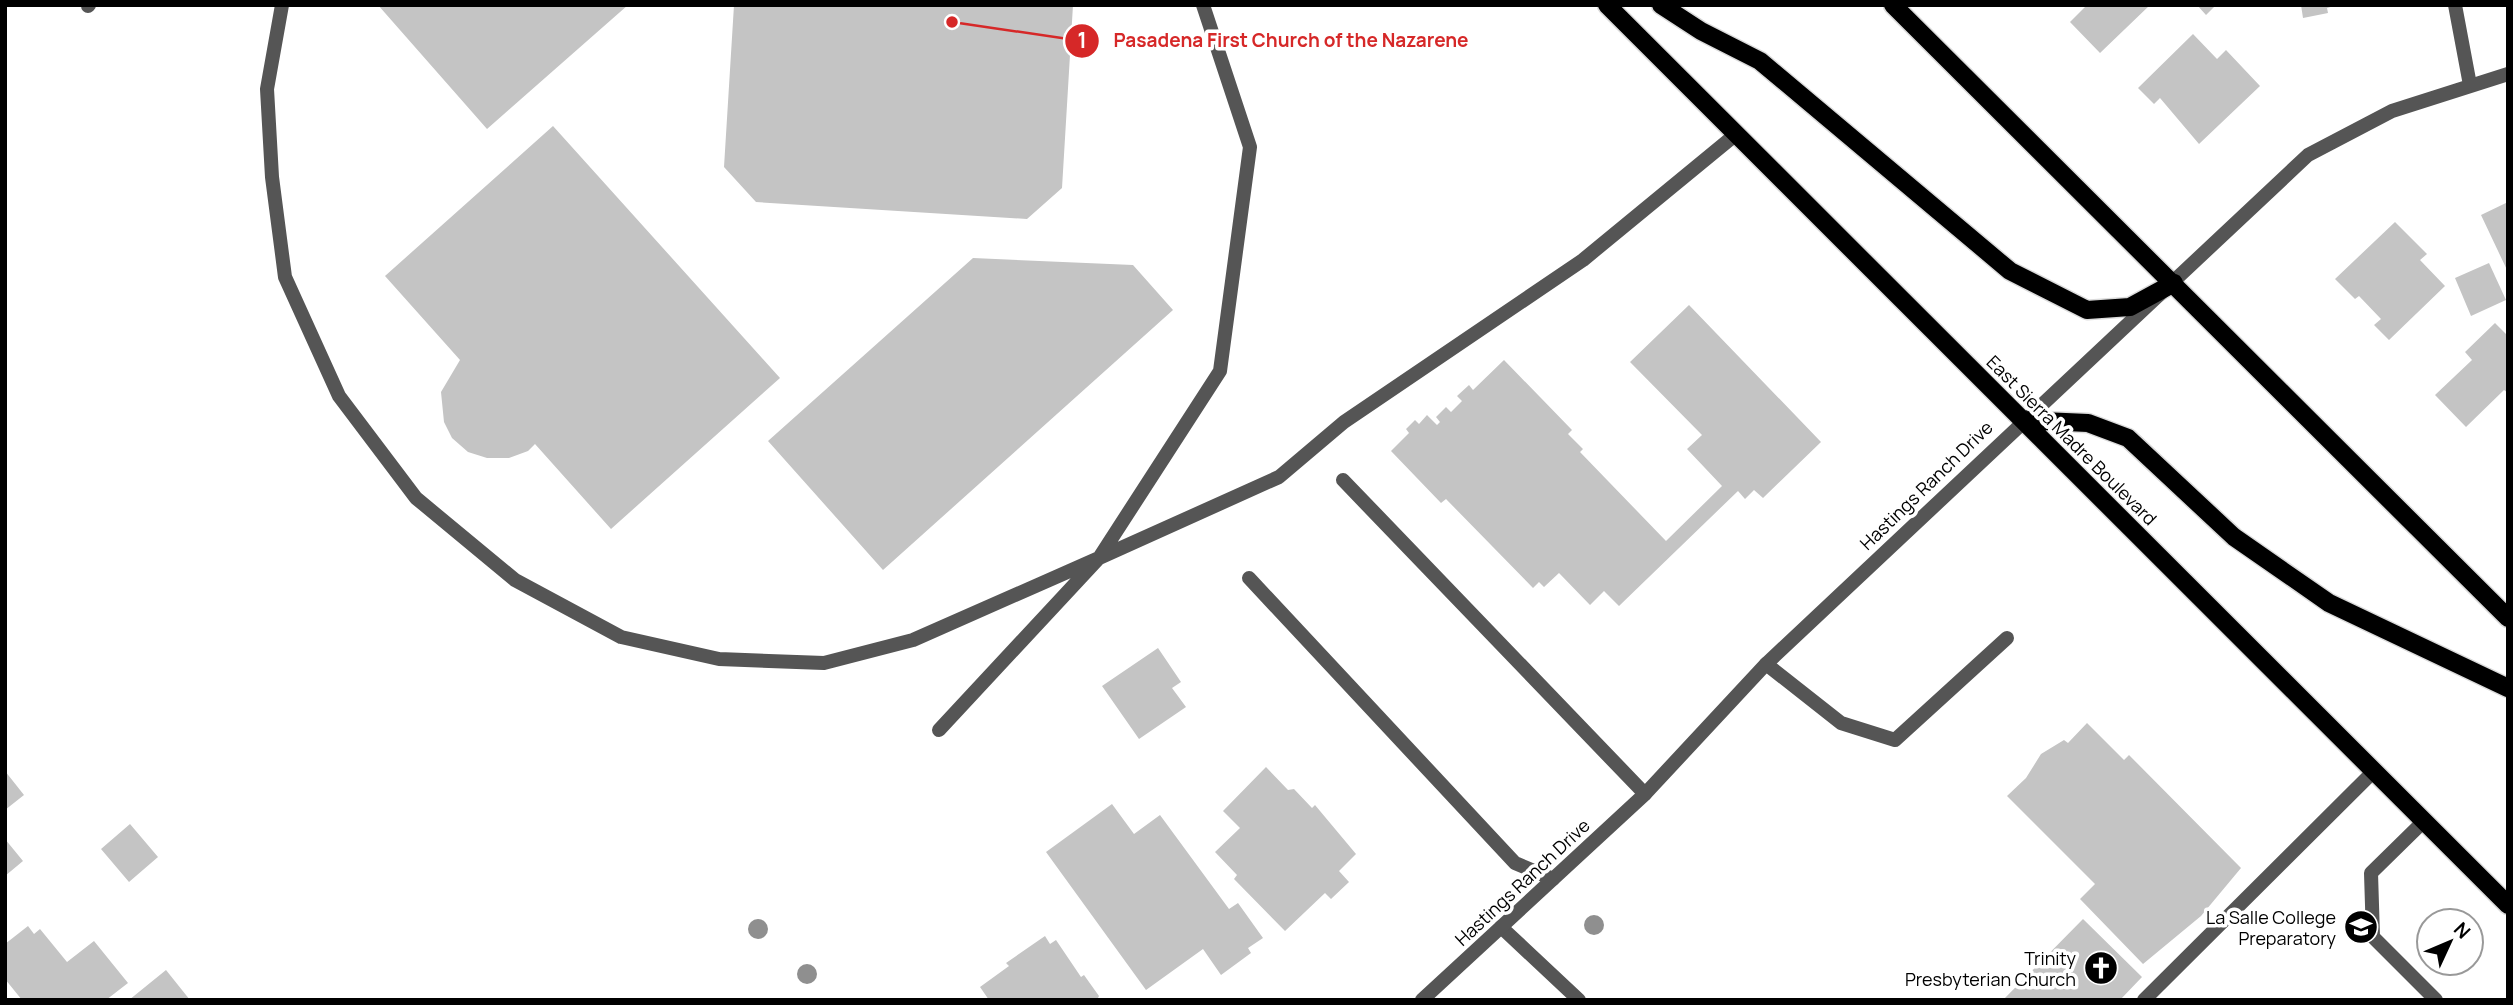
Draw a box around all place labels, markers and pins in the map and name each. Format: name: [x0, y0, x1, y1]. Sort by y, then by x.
callout: Pasadena First Church of the Nazarene: [1064, 21, 1482, 61]
place label: La Salle College Preparatory: [2206, 905, 2337, 950]
school or university icon: La Salle College Preparatory: [2342, 908, 2380, 946]
place label: Trinity Presbyterian Church: [1905, 946, 2077, 991]
church icon: Trinity Presbyterian Church: [2082, 949, 2120, 987]

